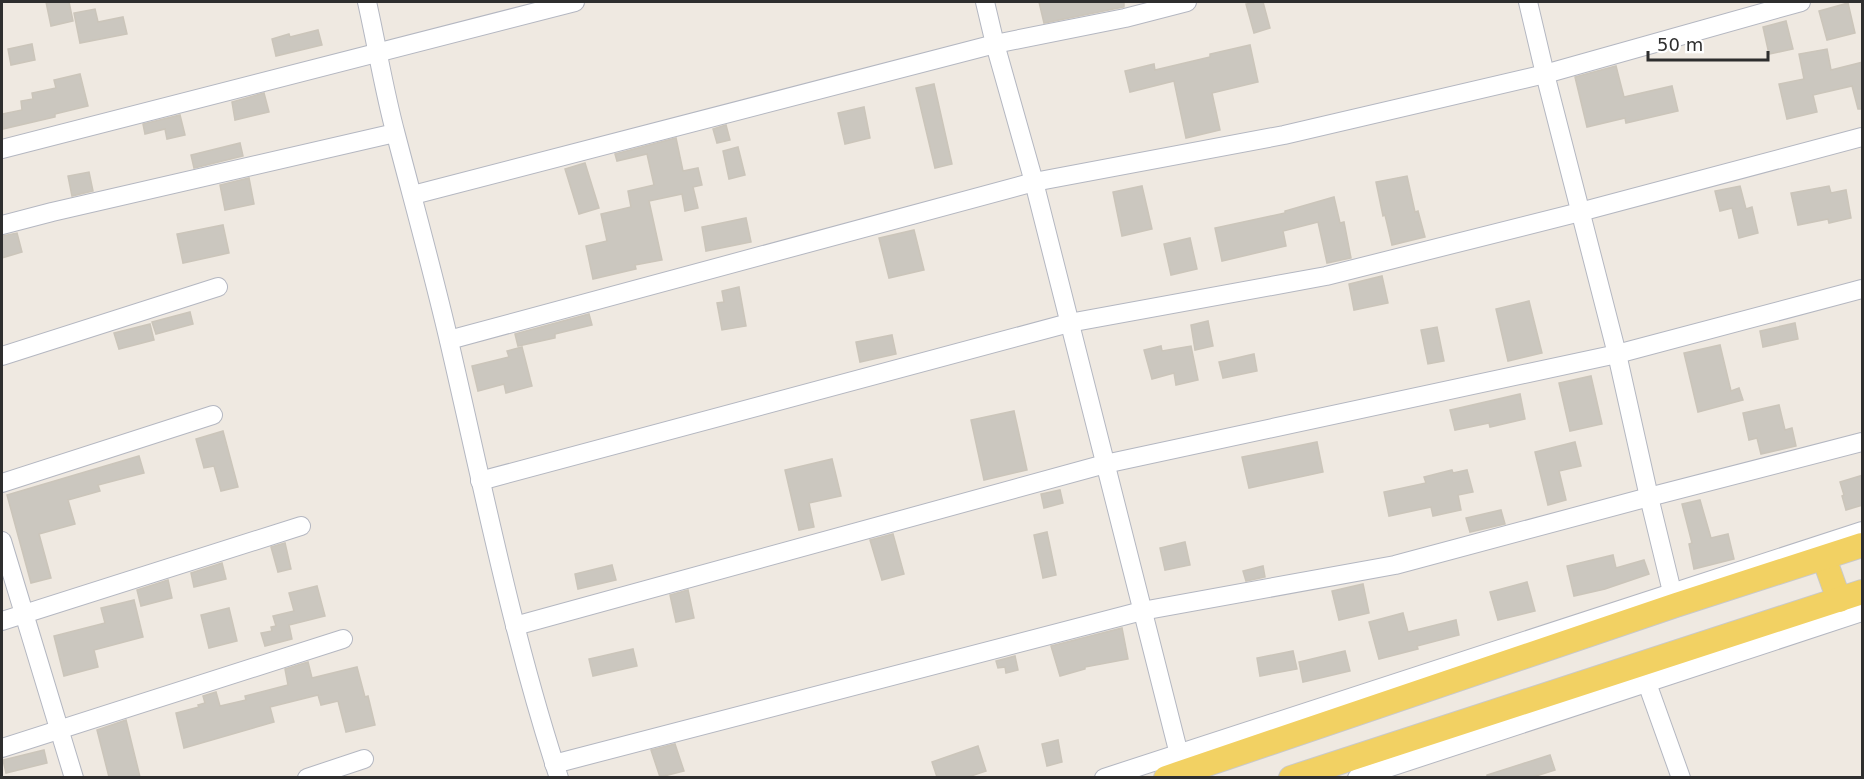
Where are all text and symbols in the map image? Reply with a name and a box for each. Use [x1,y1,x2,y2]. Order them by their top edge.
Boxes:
scale bar [1648,24,1768,62]
text: 50 m [1657,34,1703,55]

